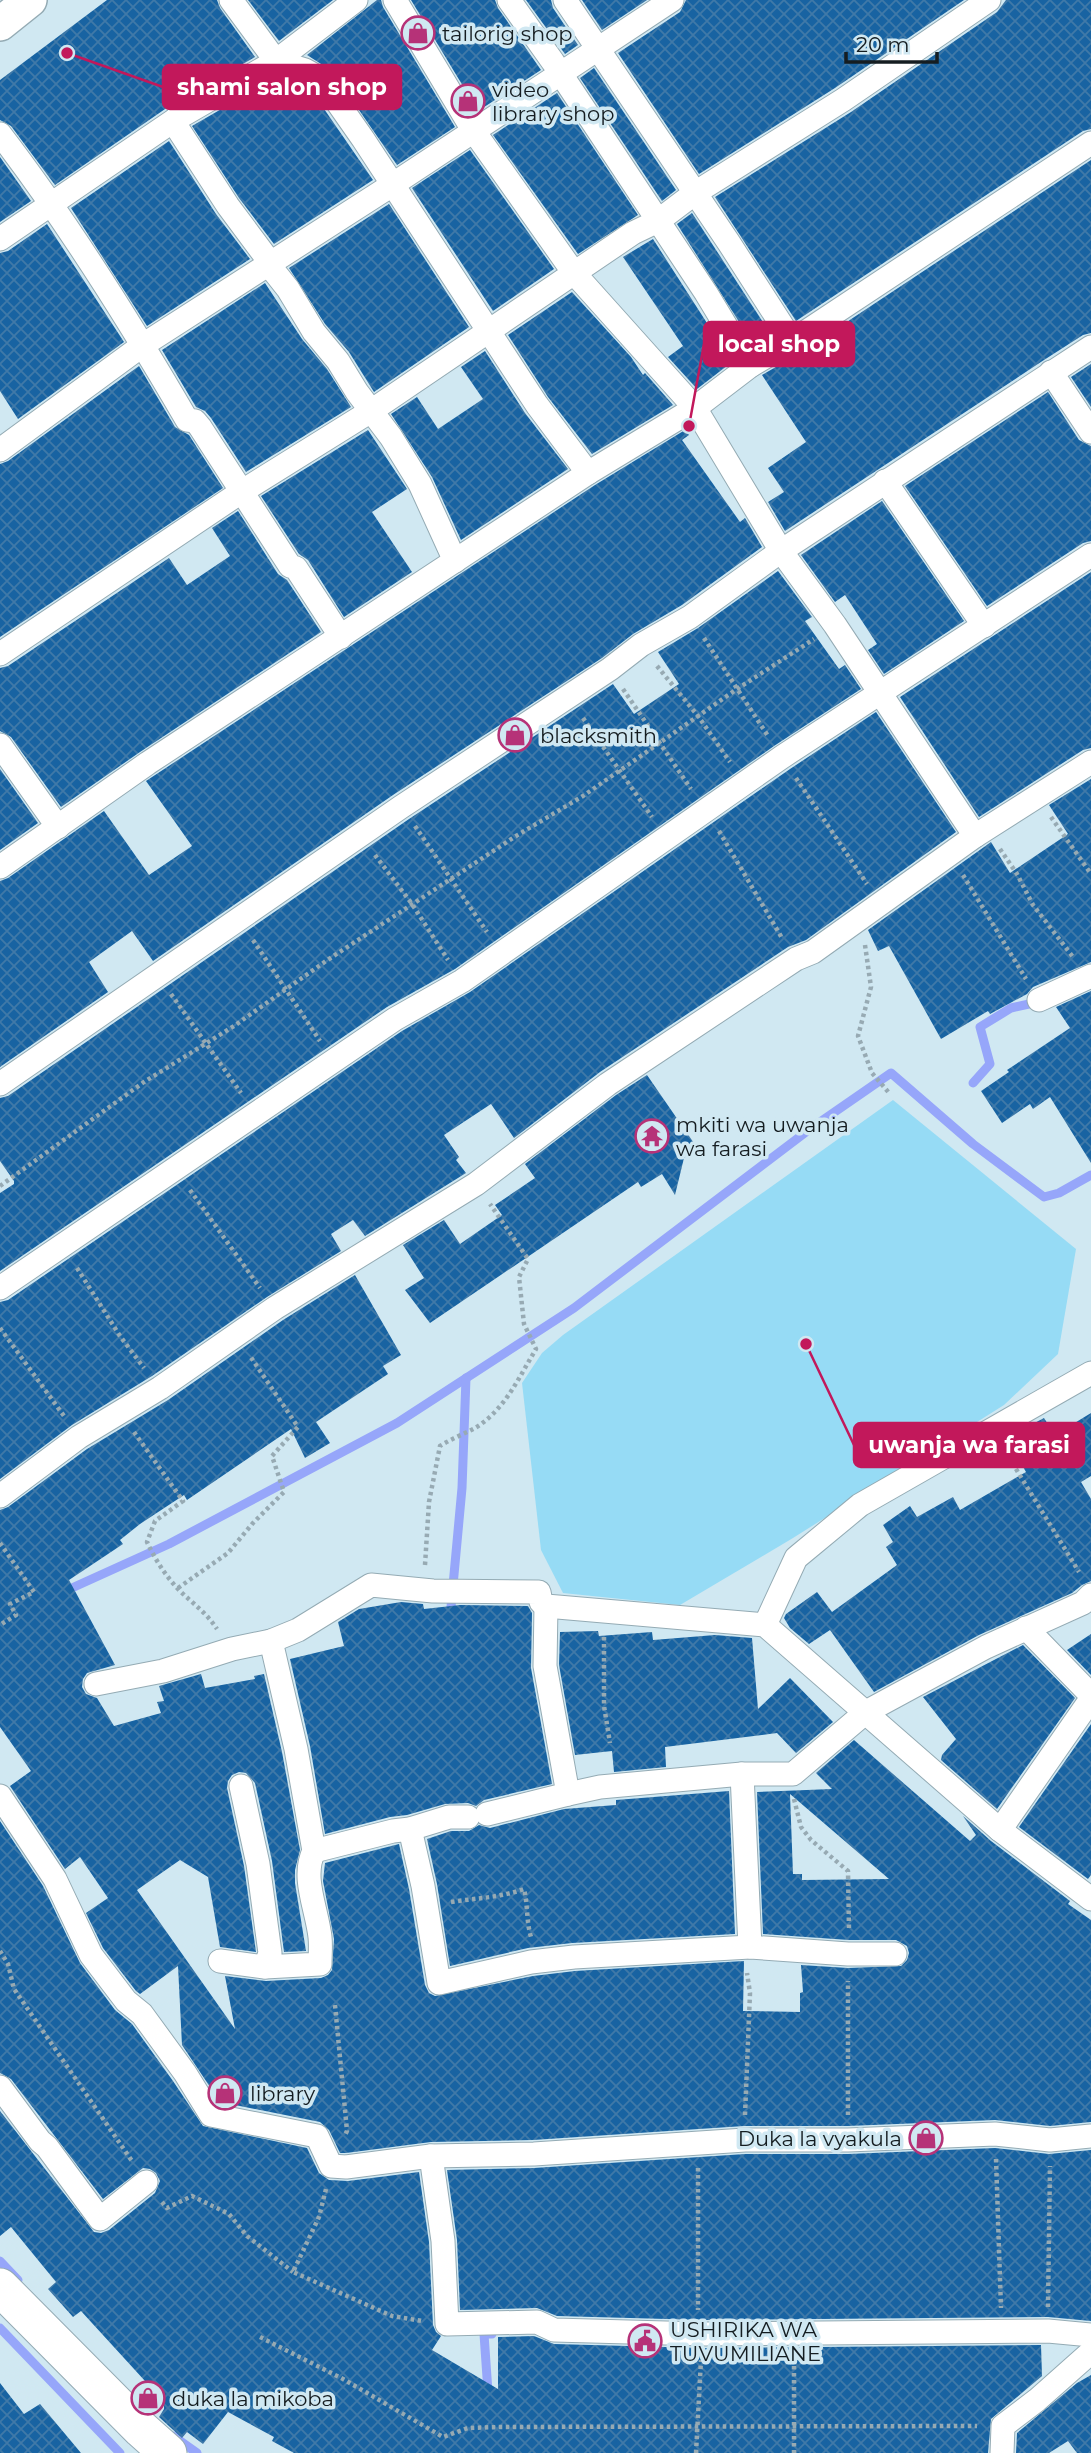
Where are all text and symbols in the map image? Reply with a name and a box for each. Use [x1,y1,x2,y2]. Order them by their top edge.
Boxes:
shop icon: tailorig shop [399,14,437,52]
place label: tailorig shop [442,21,573,46]
scale bar [846,21,937,65]
text: 20 m [856,32,910,57]
callout: shami salon shop [163,65,401,109]
text: shami salon shop [177,73,387,101]
place label: video library shop [492,77,615,126]
shop icon: video library shop [449,82,487,120]
callout: local shop [704,322,854,366]
text: local shop [718,330,840,358]
shop icon: blacksmith [496,716,534,754]
place label: blacksmith [540,723,657,748]
place label: mkiti wa uwanja wa farasi [676,1112,849,1161]
temple icon: mkiti wa uwanja wa farasi [633,1117,671,1155]
callout: uwanja wa farasi [854,1423,1084,1467]
text: uwanja wa farasi [868,1431,1070,1459]
shop icon: library [206,2074,244,2112]
place label: library [250,2081,316,2106]
shop icon: Duka la vyakula [907,2119,945,2157]
place label: Duka la vyakula [738,2126,902,2151]
place label: USHIRIKA WA TUVUMILIANE [670,2317,821,2366]
public building icon: USHIRIKA WA TUVUMILIANE [626,2322,664,2360]
shop icon: duka la mikoba [129,2379,167,2417]
place label: duka la mikoba [172,2386,334,2411]

